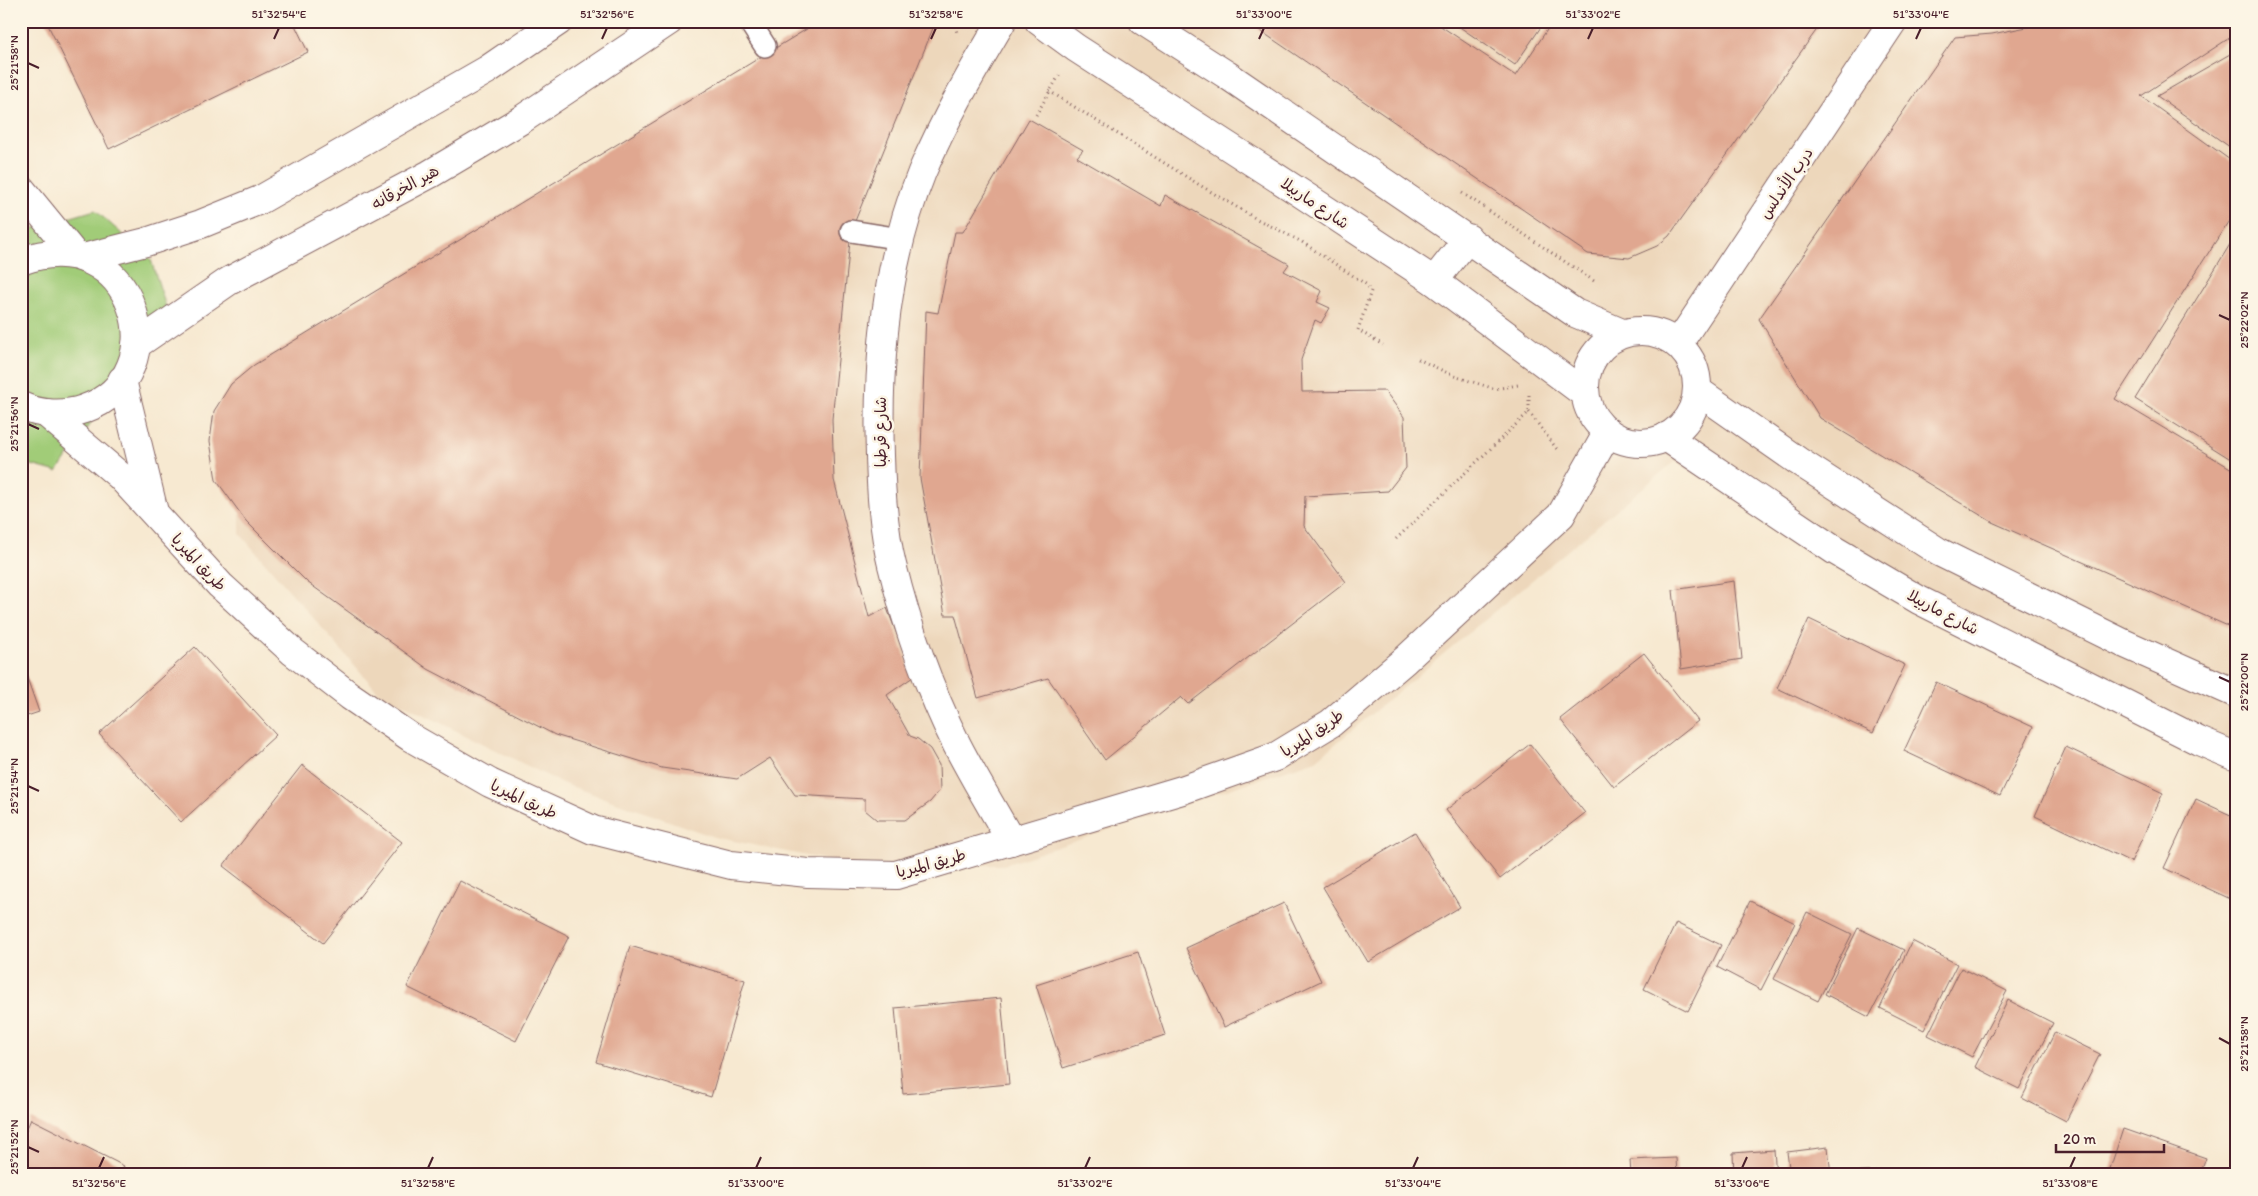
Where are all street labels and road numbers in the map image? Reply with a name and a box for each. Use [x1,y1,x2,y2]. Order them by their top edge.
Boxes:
street label: درب الأندلس [1754,143,1817,222]
street label: هير الخرقانه [368,161,442,213]
street label: شارع ماربيلا [1276,173,1353,234]
street label: شارع قرطبا [871,397,892,467]
street label: طريق الميريا [168,529,230,595]
street label: شارع ماربيلا [1903,585,1982,640]
street label: طريق الميريا [1277,705,1347,761]
street label: طريق الميريا [488,775,560,823]
street label: طريق الميريا [894,845,968,881]

